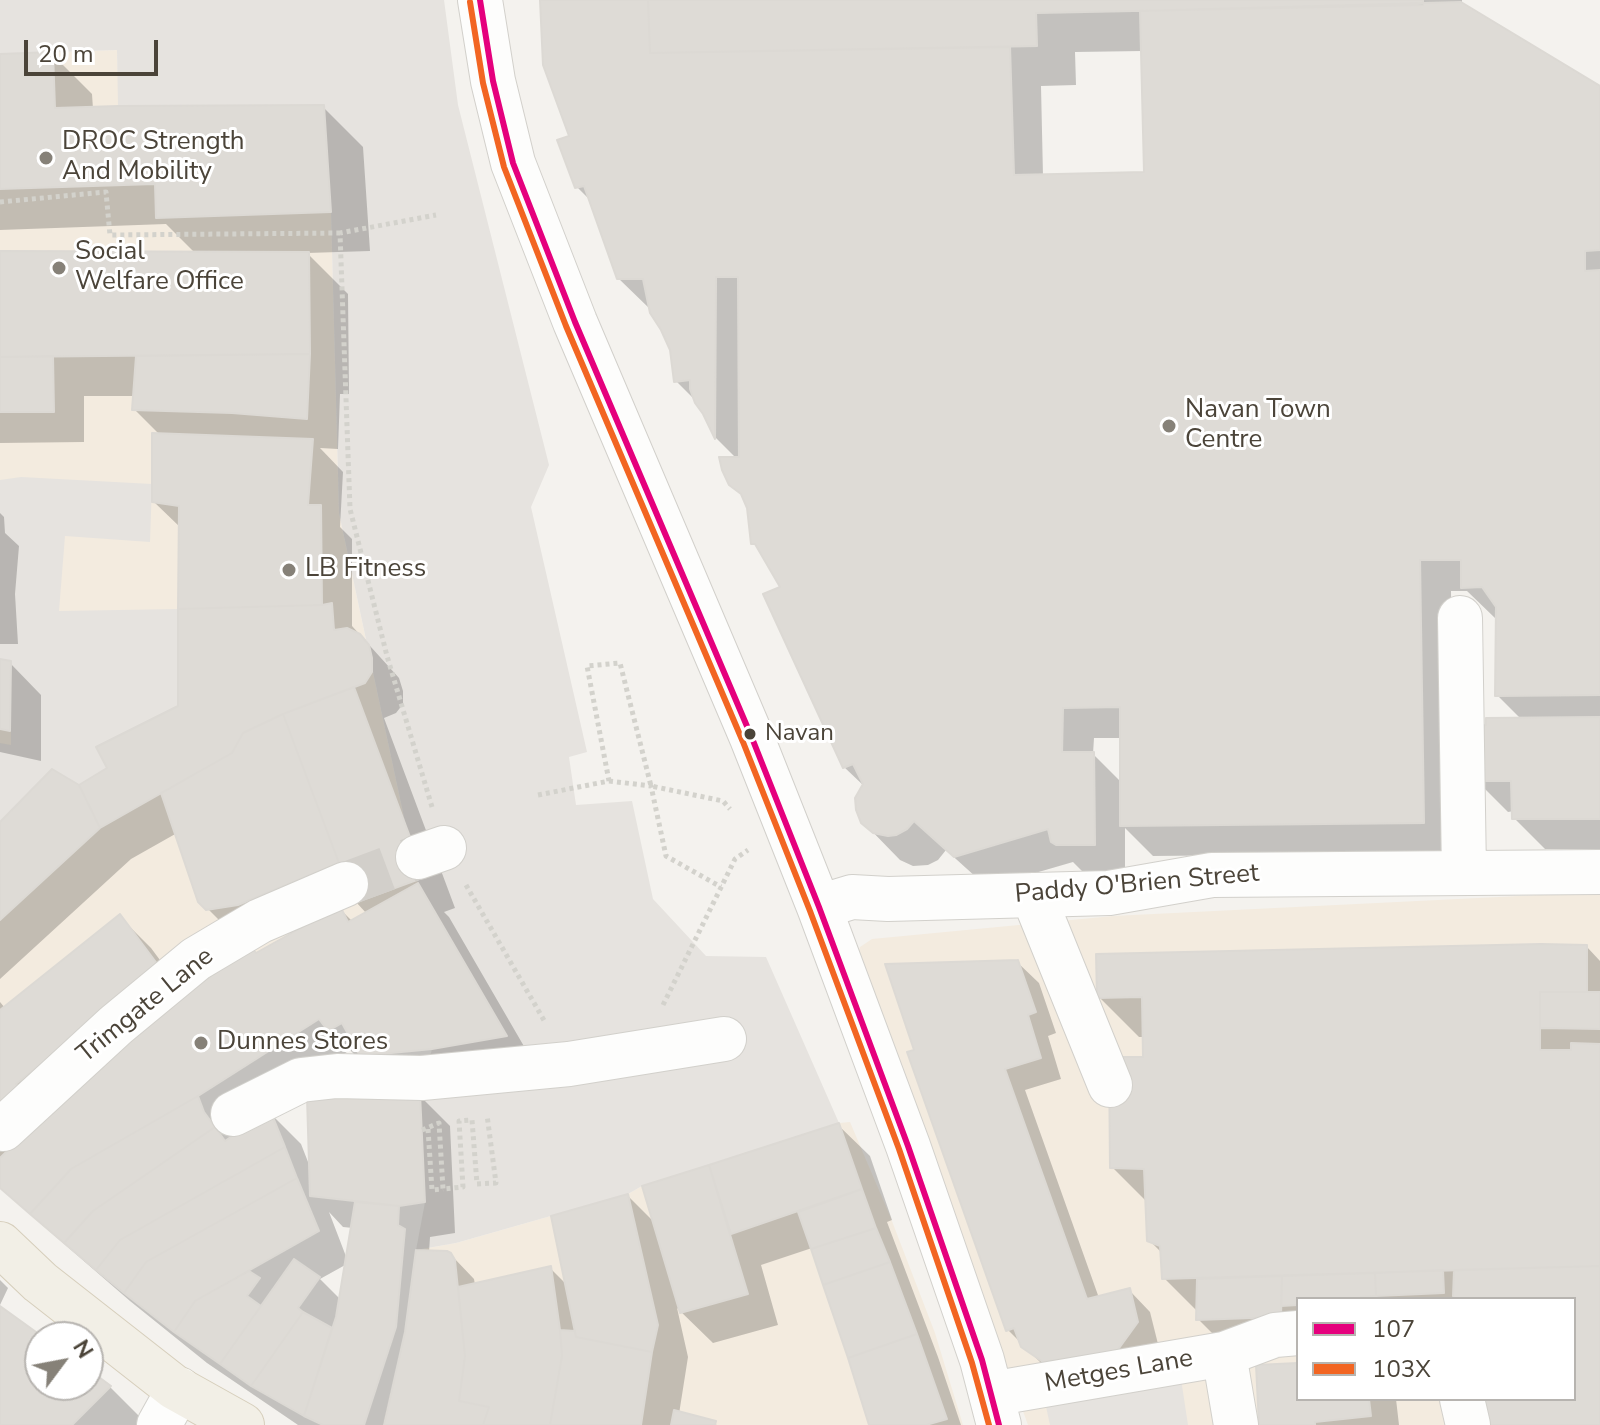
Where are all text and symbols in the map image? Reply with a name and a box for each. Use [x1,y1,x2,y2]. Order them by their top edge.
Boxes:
scale bar [28,24,162,74]
text: 20 m [38,38,94,70]
place label: DROC Strength And Mobility [62,127,245,188]
marker: DROC Strength And Mobility [37,149,55,167]
place label: Social Welfare Office [75,237,244,298]
marker: Social Welfare Office [50,259,68,277]
place label: Navan Town Centre [1185,395,1331,456]
marker: Navan Town Centre [1160,417,1178,435]
place label: LB Fitness [305,554,426,586]
marker: LB Fitness [280,561,298,579]
place label: Navan [765,720,834,748]
marker: Navan [742,726,758,742]
street label: Paddy O'Brien Street [1014,859,1260,911]
street label: Trimgate Lane [72,942,220,1070]
place label: Dunnes Stores [217,1027,388,1059]
marker: Dunnes Stores [192,1034,210,1052]
legend [1296,1297,1576,1401]
text: 107 [1372,1313,1415,1345]
north arrow [24,1321,104,1401]
text: N [66,1334,100,1364]
street label: Metges Lane [1043,1344,1195,1400]
text: 103X [1372,1353,1431,1385]

